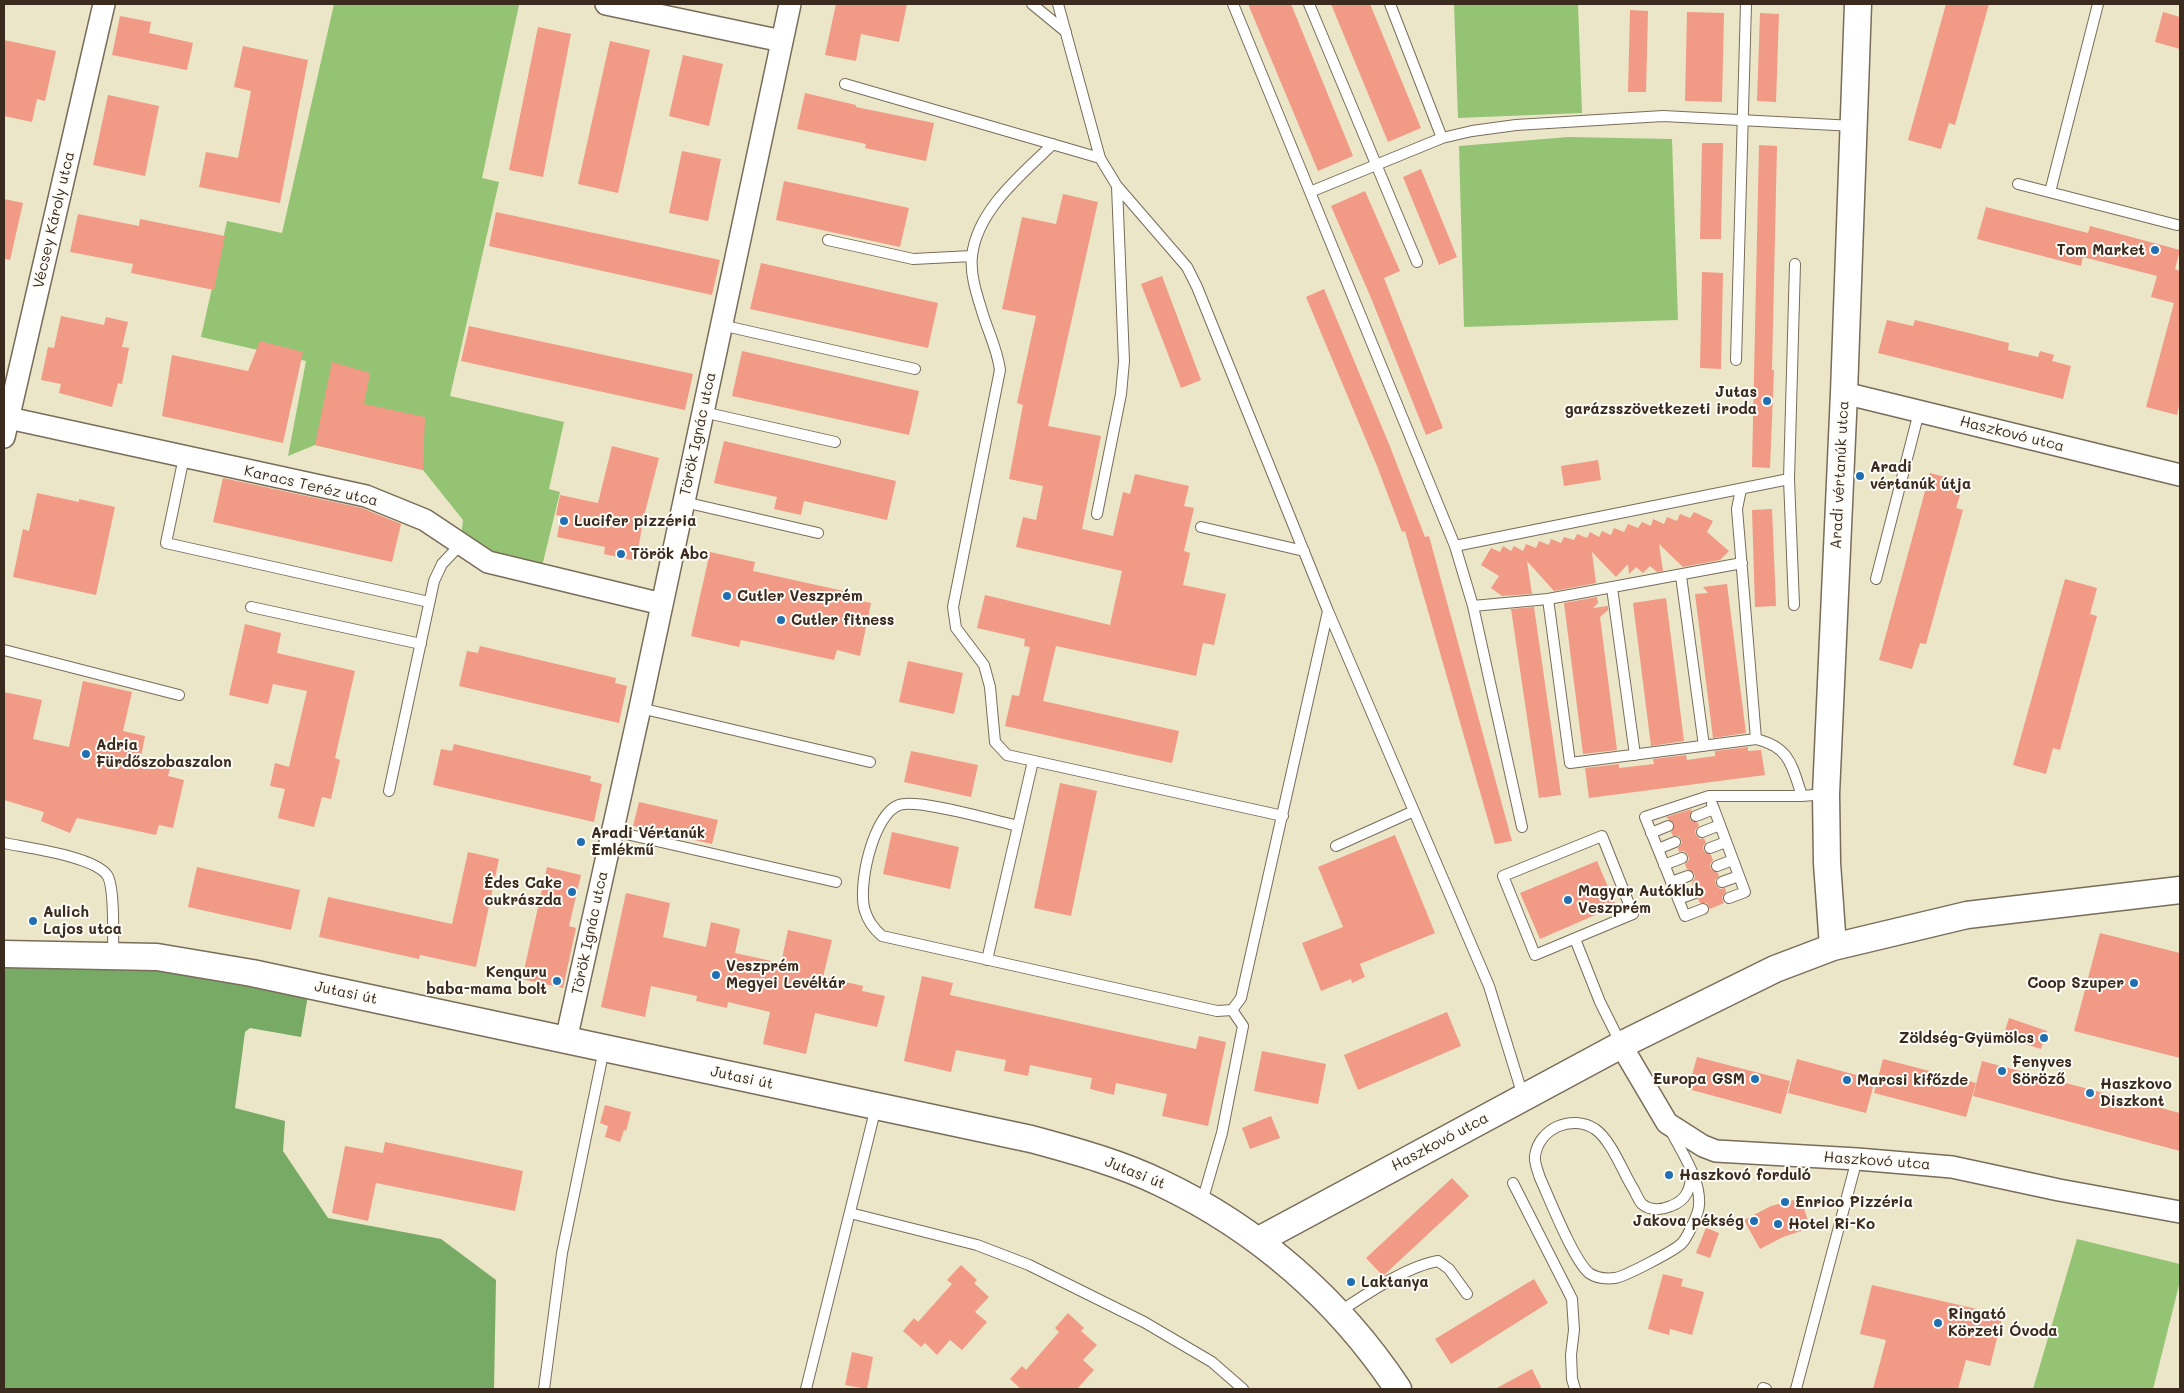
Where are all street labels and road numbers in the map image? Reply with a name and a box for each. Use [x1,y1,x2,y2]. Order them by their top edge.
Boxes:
street label: Vécsey Károly utca [29,150,79,290]
street label: Török Ignác utca [676,371,720,497]
street label: Aradi vértanúk utca [1827,400,1853,550]
street label: Haszkovó utca [1958,412,2066,456]
street label: Karacs Teréz utca [242,462,380,510]
street label: Török Ignác utca [568,870,612,996]
street label: Jutasi út [313,978,379,1008]
street label: Jutasi út [709,1063,775,1093]
street label: Haszkovó utca [1388,1109,1492,1175]
street label: Haszkovó utca [1823,1148,1931,1174]
street label: Jutasi út [1102,1153,1168,1193]

